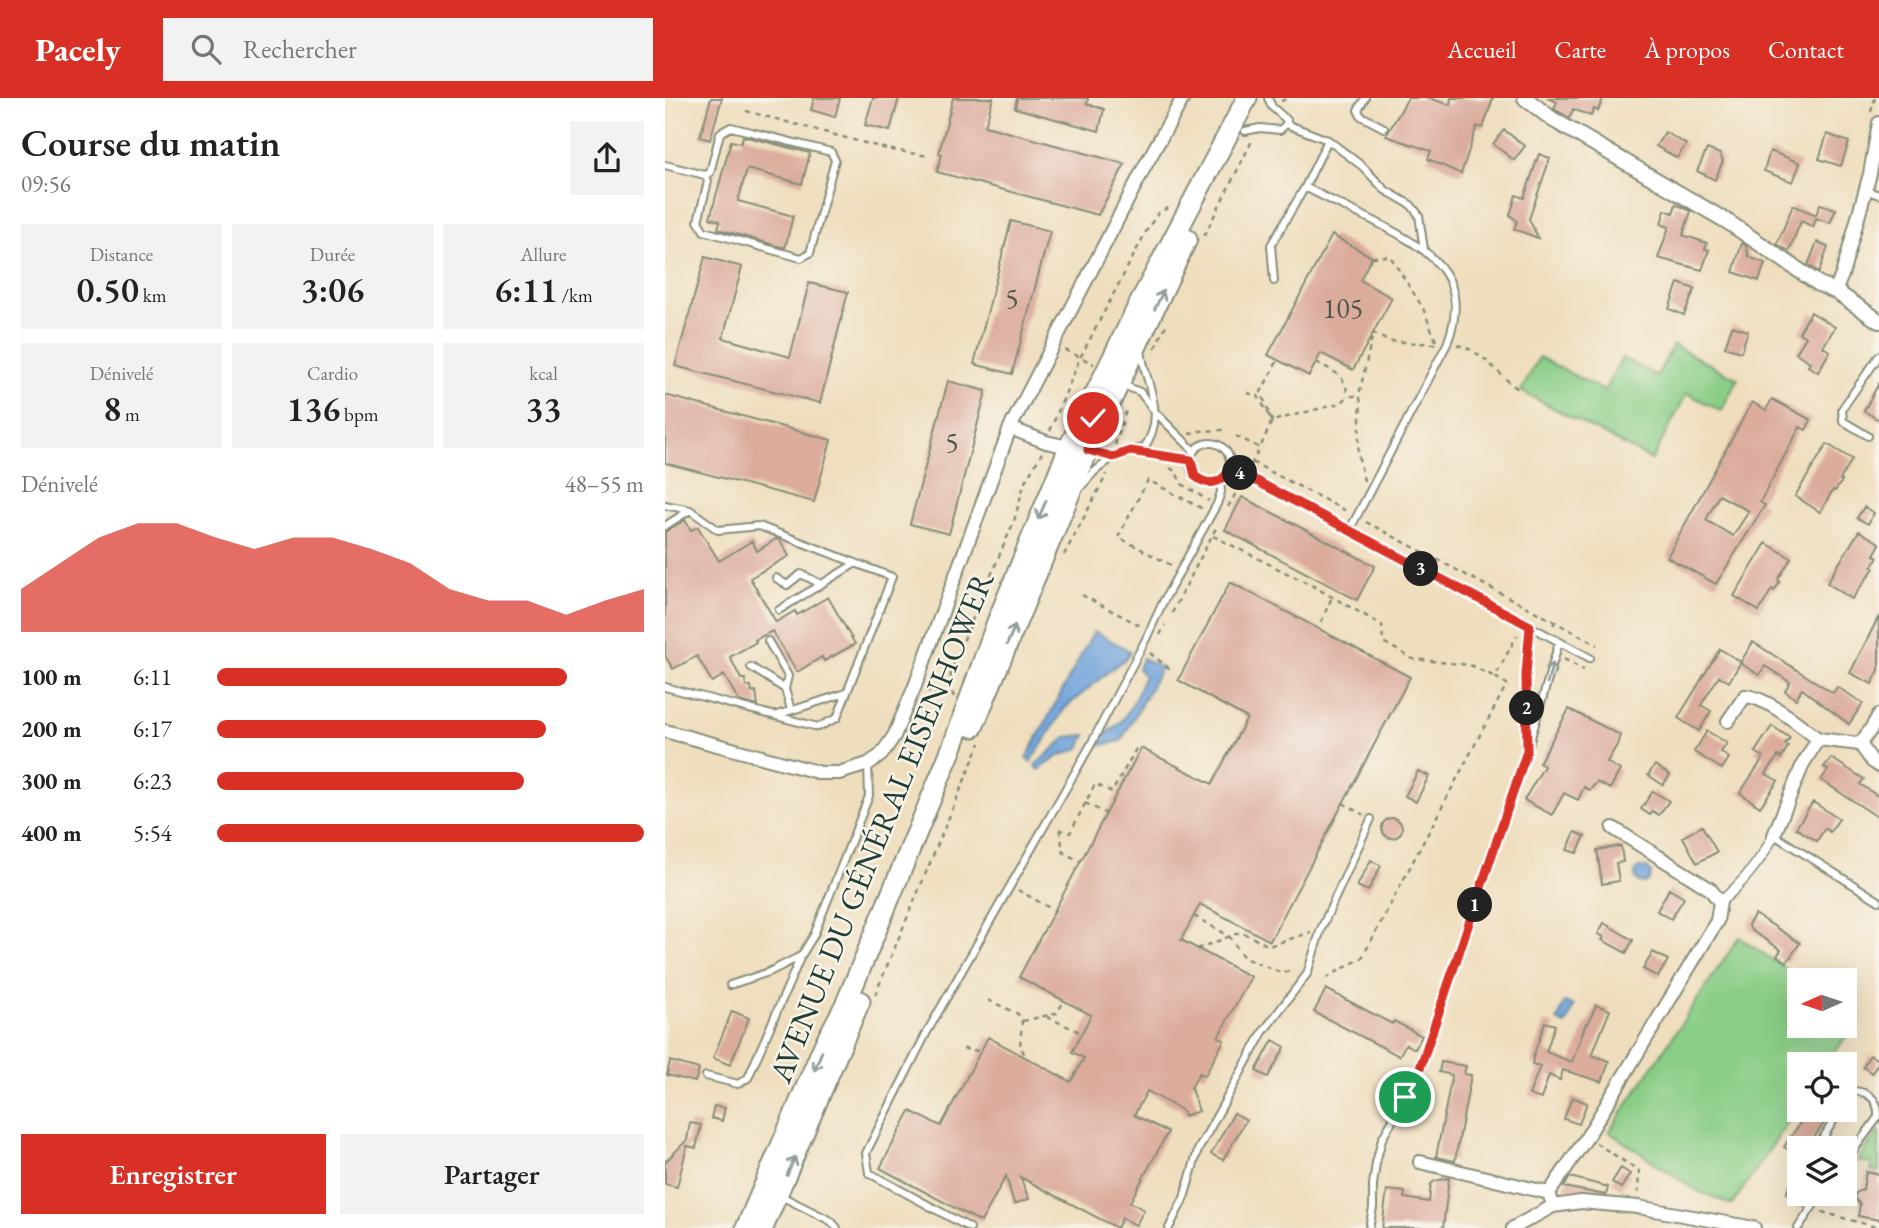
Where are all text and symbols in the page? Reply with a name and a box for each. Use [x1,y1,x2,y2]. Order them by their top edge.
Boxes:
search box [163,18,653,81]
text: Pacely [35,28,121,71]
icon: search [187,30,225,68]
text: Rechercher [243,32,357,66]
text: Accueil [1447,34,1517,65]
text: Carte [1555,34,1606,65]
text: À propos [1644,34,1730,65]
text: Contact [1768,34,1844,65]
text: Course du matin [21,118,281,167]
button: share [570,121,644,195]
text: 09:56 [21,169,71,199]
text: Distance [90,242,153,267]
text: Durée [310,242,355,267]
text: Allure [520,242,567,267]
text: 0.50 [77,267,139,312]
text: 3:06 [301,267,364,312]
text: 6:11 [494,267,558,312]
house number: 5 [1005,280,1019,316]
text: km [139,283,166,308]
text: /km [558,283,593,308]
one-way arrow [1153,290,1166,311]
house number: 105 [1323,290,1363,326]
text: Dénivelé [90,361,153,386]
text: Cardio [307,361,358,386]
text: kcal [529,361,558,386]
text: 8 [103,386,121,431]
text: 136 [286,386,340,431]
text: 33 [526,386,561,431]
pin [1063,388,1123,448]
icon: check [1074,399,1112,437]
text: m [121,402,140,427]
text: bpm [340,402,379,427]
house number: 5 [945,424,959,460]
pin: 4 [1223,456,1257,490]
text: 4 [1234,460,1245,485]
text: Dénivelé [21,469,98,499]
text: 48–55 m [565,469,644,499]
one-way arrow [1035,499,1048,520]
pin: 3 [1403,552,1439,587]
text: 3 [1415,556,1426,581]
street label: AVENUE DU GÉNÉRAL EISENHOWER [759,565,1003,1090]
one-way arrow [1006,625,1019,647]
text: 100 m [21,662,82,692]
text: 6:11 [133,662,172,692]
one-way arrow [1544,662,1557,684]
pin: 2 [1509,690,1545,726]
text: 2 [1521,695,1532,720]
text: 200 m [21,714,82,744]
text: 6:17 [133,714,172,744]
text: 300 m [21,766,82,796]
text: 6:23 [133,766,172,796]
text: 400 m [21,818,82,848]
text: 5:54 [133,818,172,848]
pin: 1 [1457,888,1493,922]
text: 1 [1469,892,1480,917]
north arrow [1787,968,1857,1038]
map controls [1787,968,1857,1206]
one-way arrow [811,1049,824,1071]
button: locate [1787,1052,1857,1122]
pin [1375,1067,1435,1127]
icon: arrive [1386,1078,1424,1116]
button: Enregistrer [21,1134,326,1214]
button: Partager [340,1134,644,1214]
button: layers [1787,1136,1857,1206]
one-way arrow [785,1156,798,1177]

